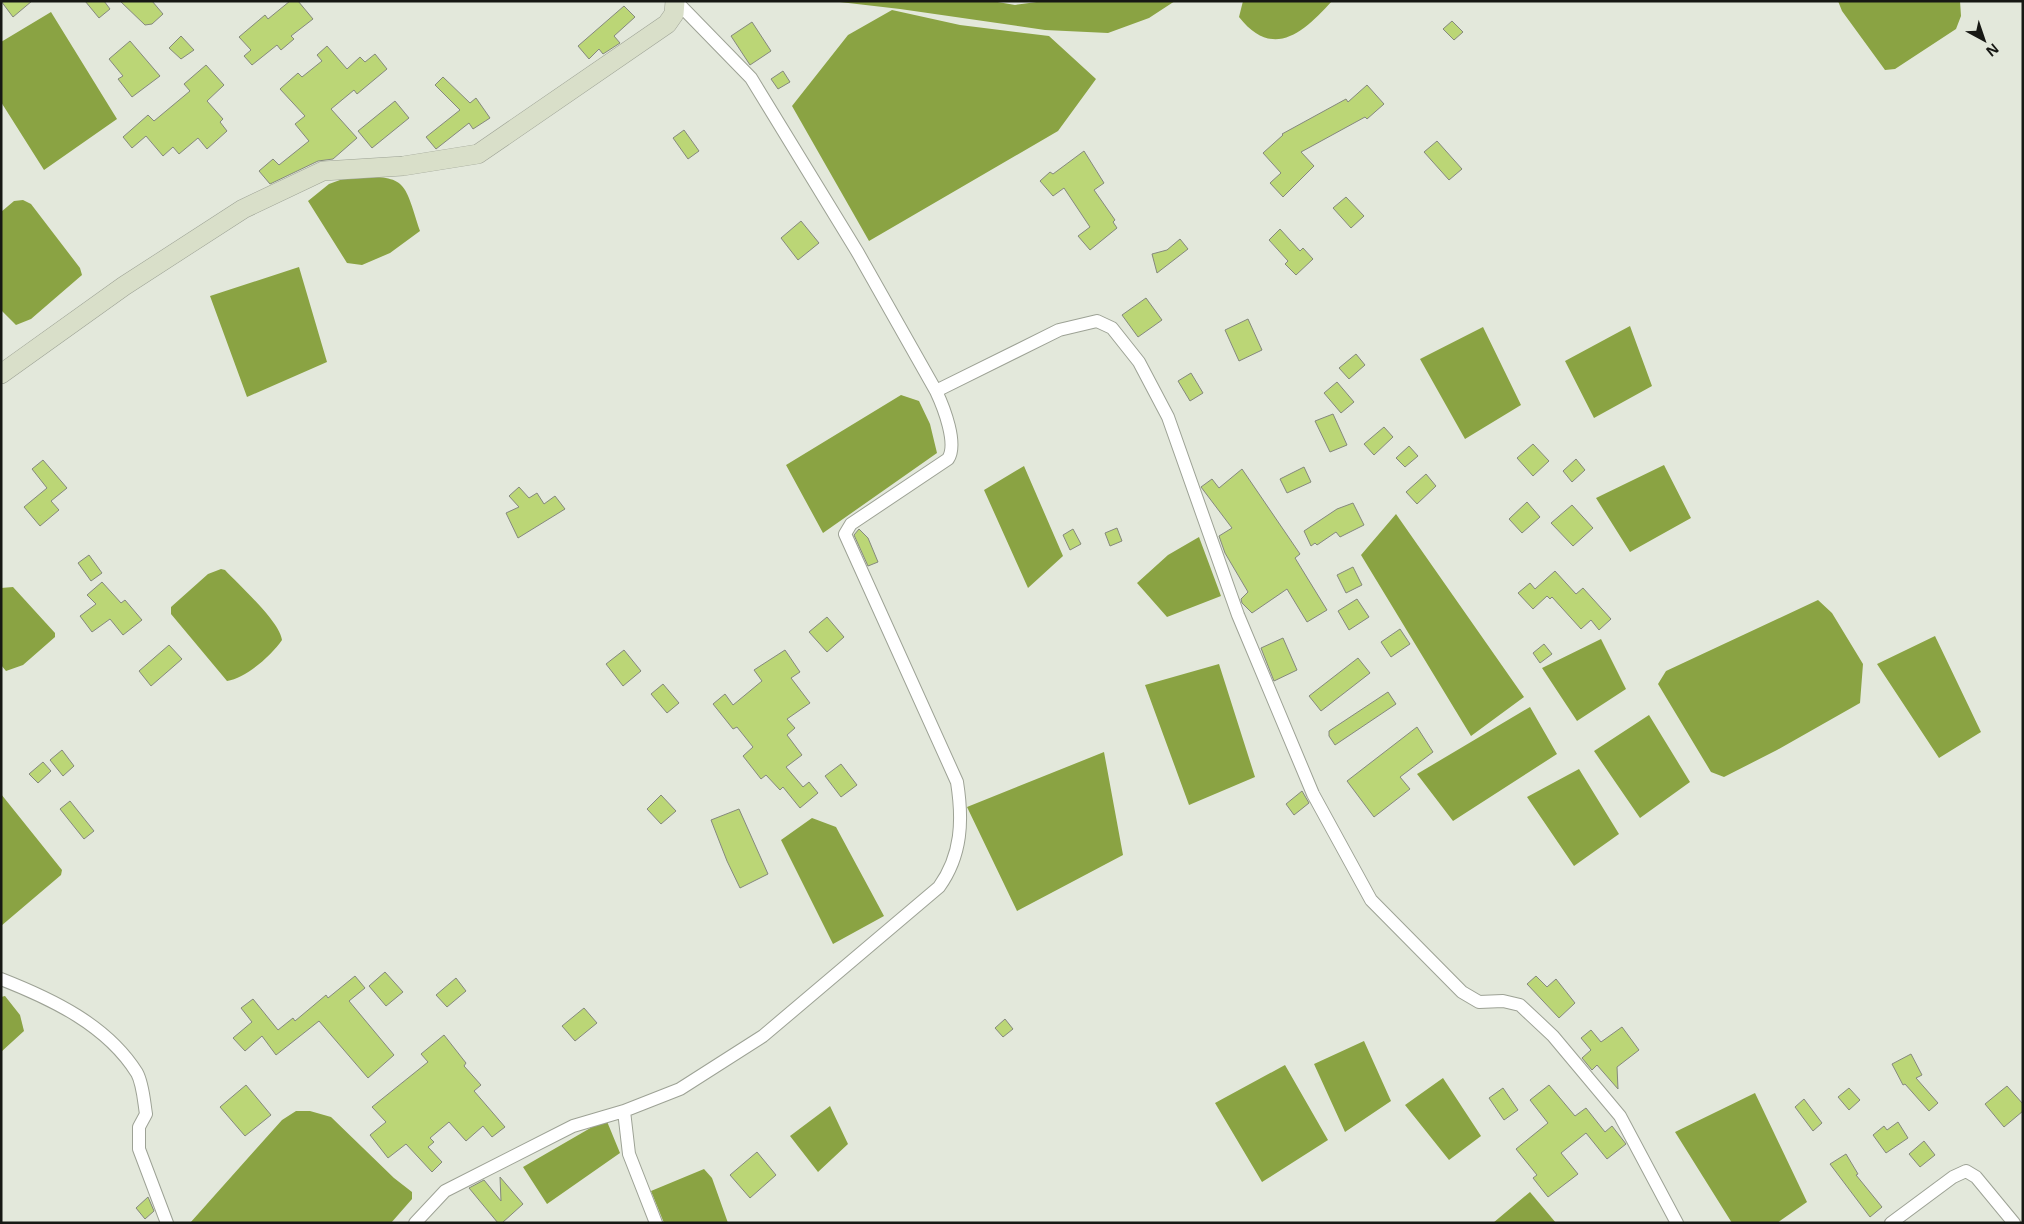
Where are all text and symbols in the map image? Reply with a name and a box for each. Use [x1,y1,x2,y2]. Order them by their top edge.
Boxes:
north arrow [1959,15,2009,65]
text: N [1982,39,2003,61]

